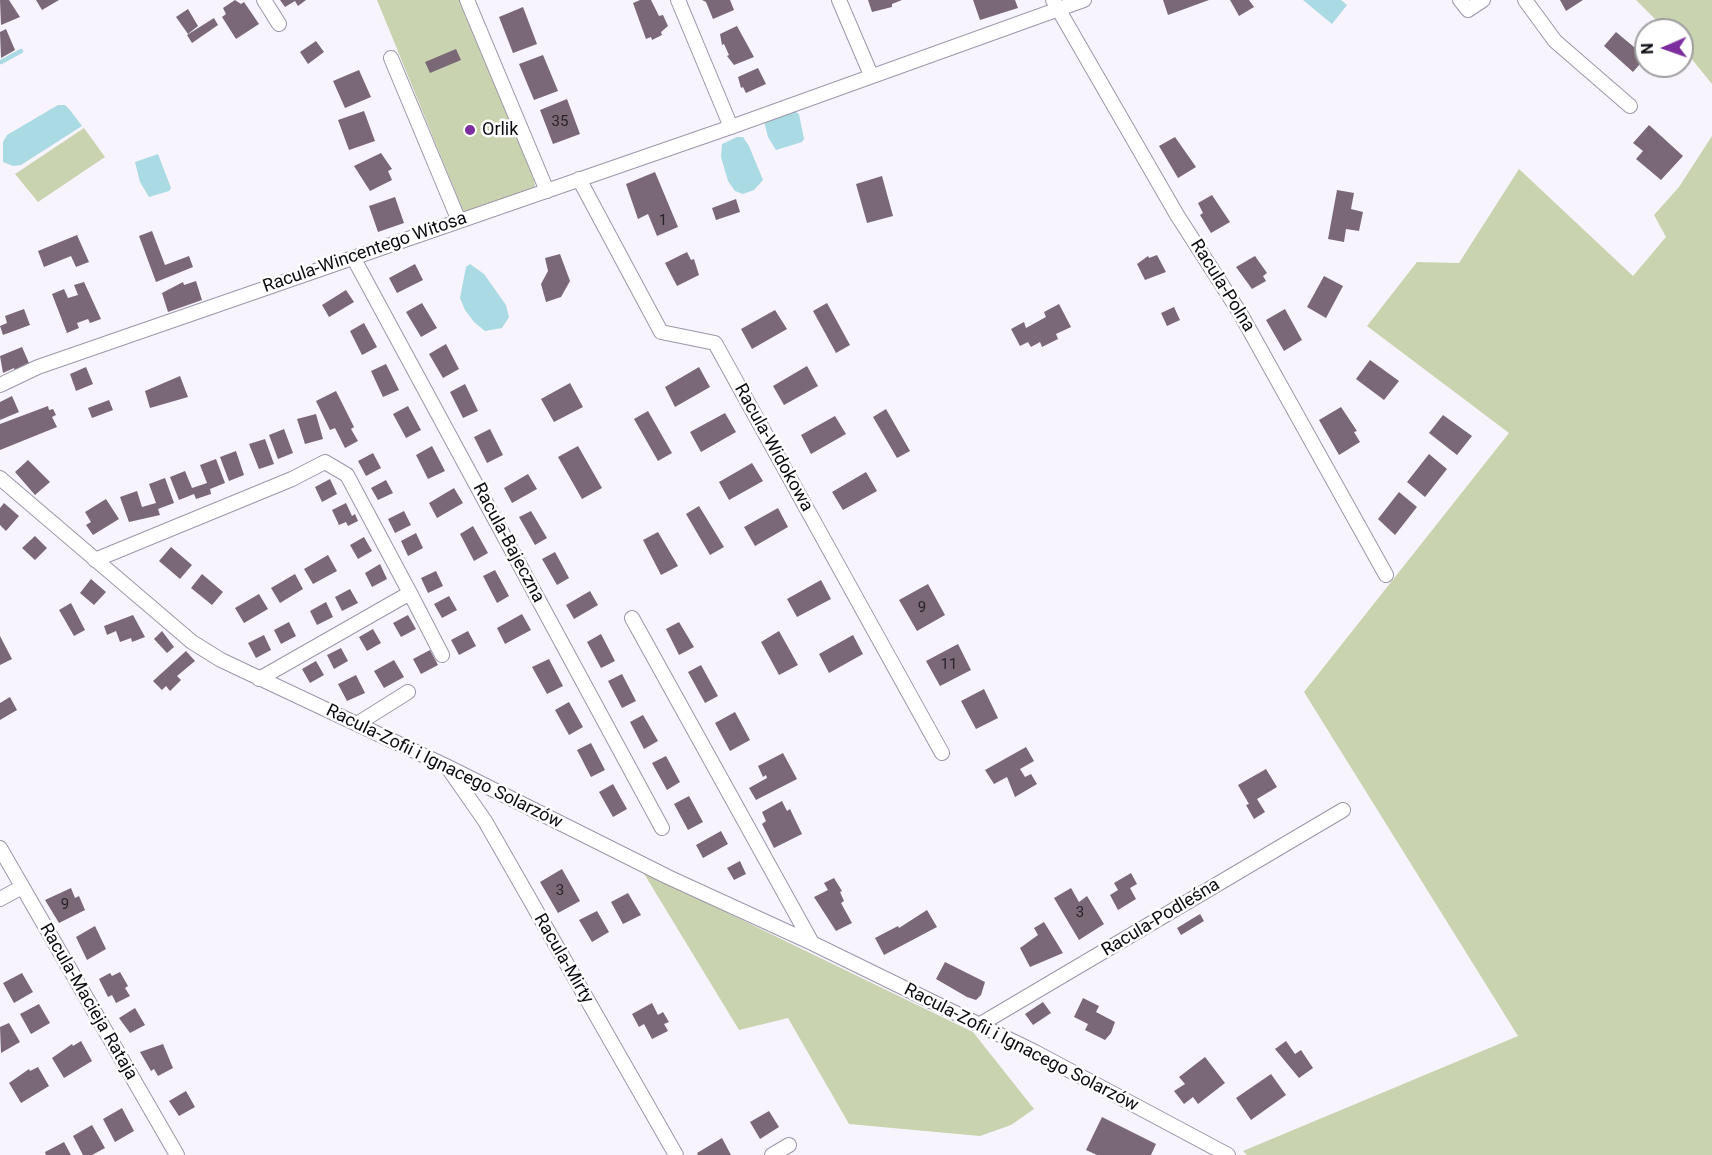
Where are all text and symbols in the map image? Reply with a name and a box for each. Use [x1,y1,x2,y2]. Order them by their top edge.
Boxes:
north arrow [1634,18,1694,78]
text: N [1638,43,1657,55]
house number: 35 [552,113,568,131]
place label: Orlik [482,119,518,141]
marker: Orlik [463,123,477,137]
street label: Racula-Wincentego Witosa [260,208,470,298]
house number: 1 [659,212,667,230]
street label: Racula-Polna [1185,236,1259,336]
street label: Racula-Widokowa [729,380,817,516]
street label: Racula-Bajeczna [467,480,549,606]
house number: 9 [918,599,926,617]
house number: 11 [941,656,957,674]
street label: Racula-Zofii i Ignacego Solarzów [322,700,566,834]
street label: Racula-Podleśna [1098,874,1224,962]
house number: 3 [556,882,564,900]
house number: 9 [61,896,69,914]
house number: 3 [1076,904,1084,922]
street label: Racula-Mirty [529,910,597,1008]
street label: Racula-Macieja Rataja [34,920,142,1084]
street label: Racula-Zofii i Ignacego Solarzów [900,979,1142,1117]

